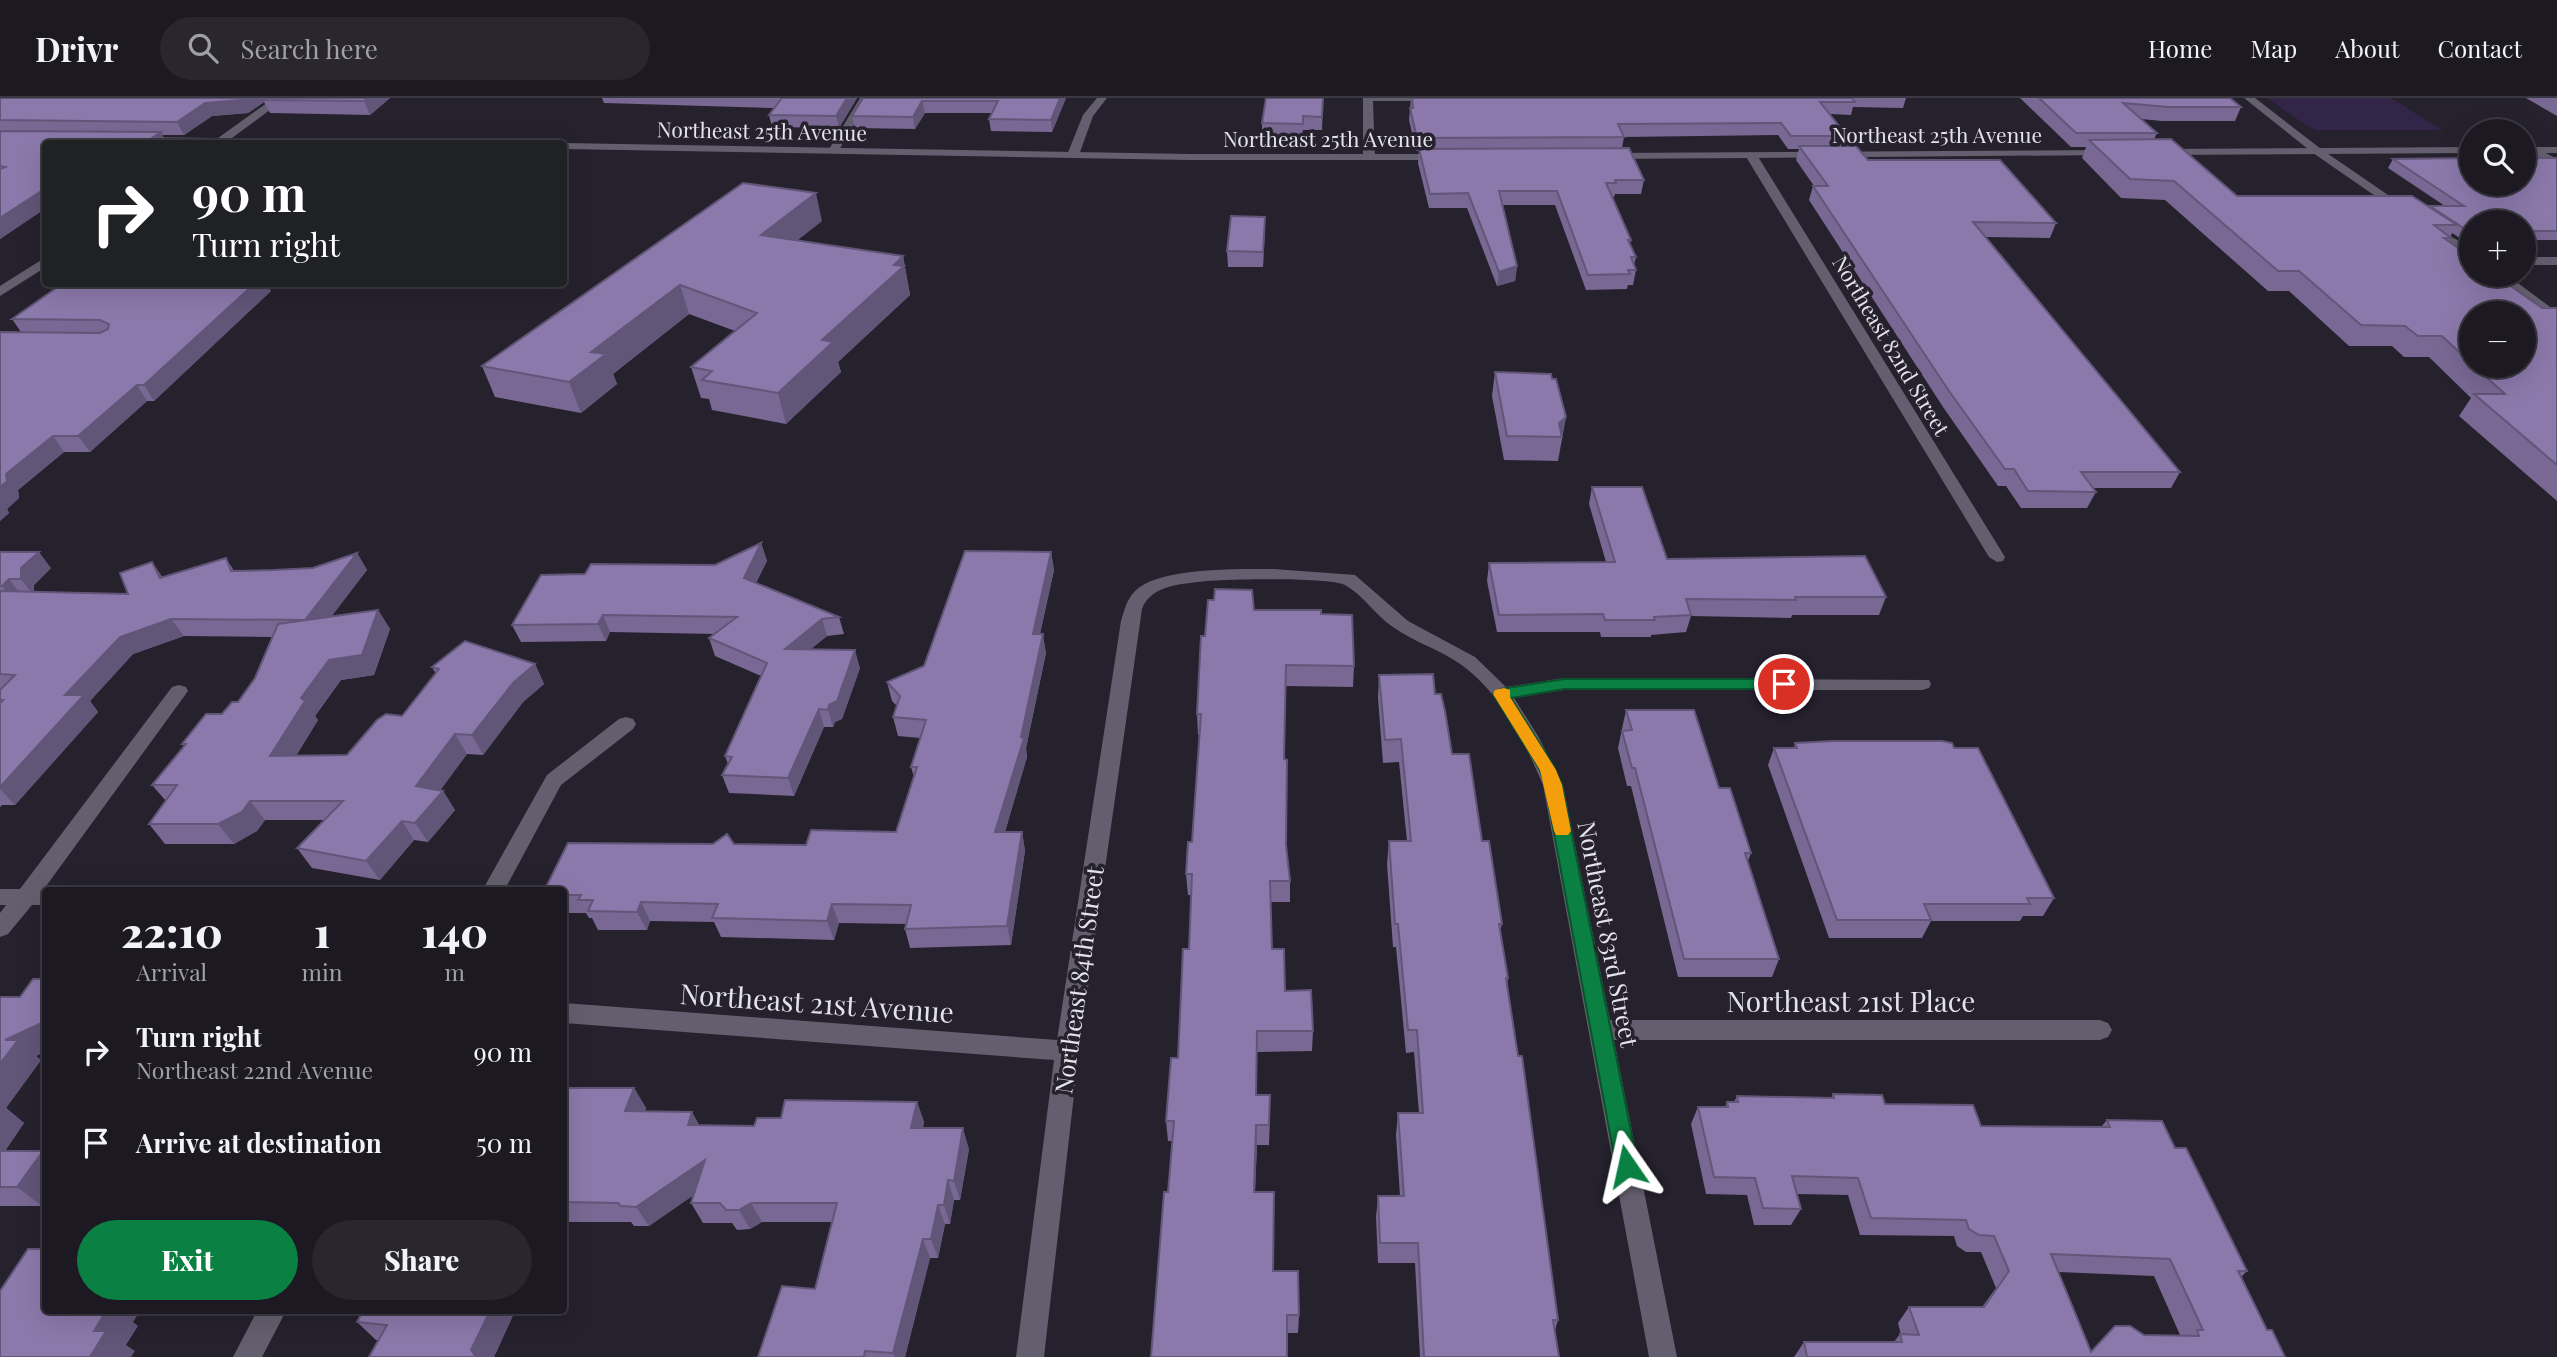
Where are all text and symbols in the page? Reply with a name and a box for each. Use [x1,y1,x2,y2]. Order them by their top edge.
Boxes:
search box [160,17,650,80]
text: Drivr [35,26,118,70]
icon: search [184,29,222,67]
text: Search here [240,31,378,66]
text: Home [2148,32,2212,64]
text: Map [2250,32,2297,64]
text: About [2335,32,2399,64]
text: Contact [2437,32,2522,64]
street label: Northeast 25th Avenue [657,114,867,146]
map controls [2459,119,2536,378]
button: search [2459,119,2536,196]
street label: Northeast 25th Avenue [1832,120,2042,148]
street label: Northeast 25th Avenue [1223,124,1433,152]
text: 90 m [192,159,306,224]
icon: right [77,168,168,259]
button: + [2459,210,2536,287]
text: Turn right [192,222,340,265]
street label: Northeast 82nd Street [1827,250,1957,441]
button: − [2459,301,2536,378]
pin [1754,654,1814,714]
icon: arrive [1765,665,1803,703]
street label: Northeast 83rd Street [1571,818,1647,1050]
street label: Northeast 84th Street [1046,864,1110,1096]
text: 22:10 [121,903,223,959]
text: 1 [314,903,330,959]
text: 140 [421,903,488,959]
text: Arrival [136,956,207,987]
text: min [302,956,342,987]
text: m [445,956,465,987]
street label: Northeast 21st Avenue [679,974,955,1030]
street label: Northeast 21st Place [1726,982,1976,1019]
text: Turn right [136,1019,262,1054]
icon: right [77,1033,115,1071]
text: 90 m [474,1034,532,1069]
text: Northeast 22nd Avenue [136,1054,373,1085]
icon: arrive [77,1124,115,1162]
text: Arrive at destination [136,1125,382,1160]
text: 50 m [476,1125,532,1160]
position arrow [1590,1129,1664,1203]
button: Exit [77,1220,298,1300]
button: Share [312,1220,532,1300]

